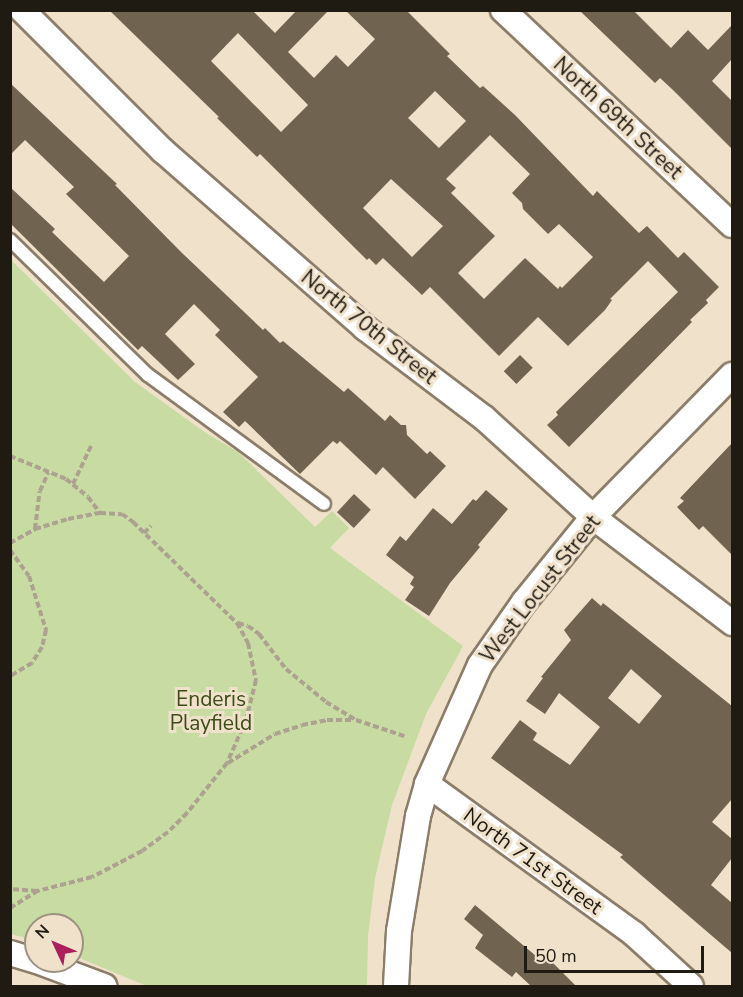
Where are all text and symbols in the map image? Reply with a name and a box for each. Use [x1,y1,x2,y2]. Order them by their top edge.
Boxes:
street label: North 69th Street [548,52,688,184]
street label: North 70th Street [296,265,442,389]
street label: West Locust Street [475,510,605,668]
park label: Enderis Playfield [170,686,252,736]
street label: North 71st Street [459,802,607,920]
north arrow [24,913,84,973]
text: N [30,920,55,944]
scale bar [527,934,707,972]
text: 50 m [535,944,577,968]

